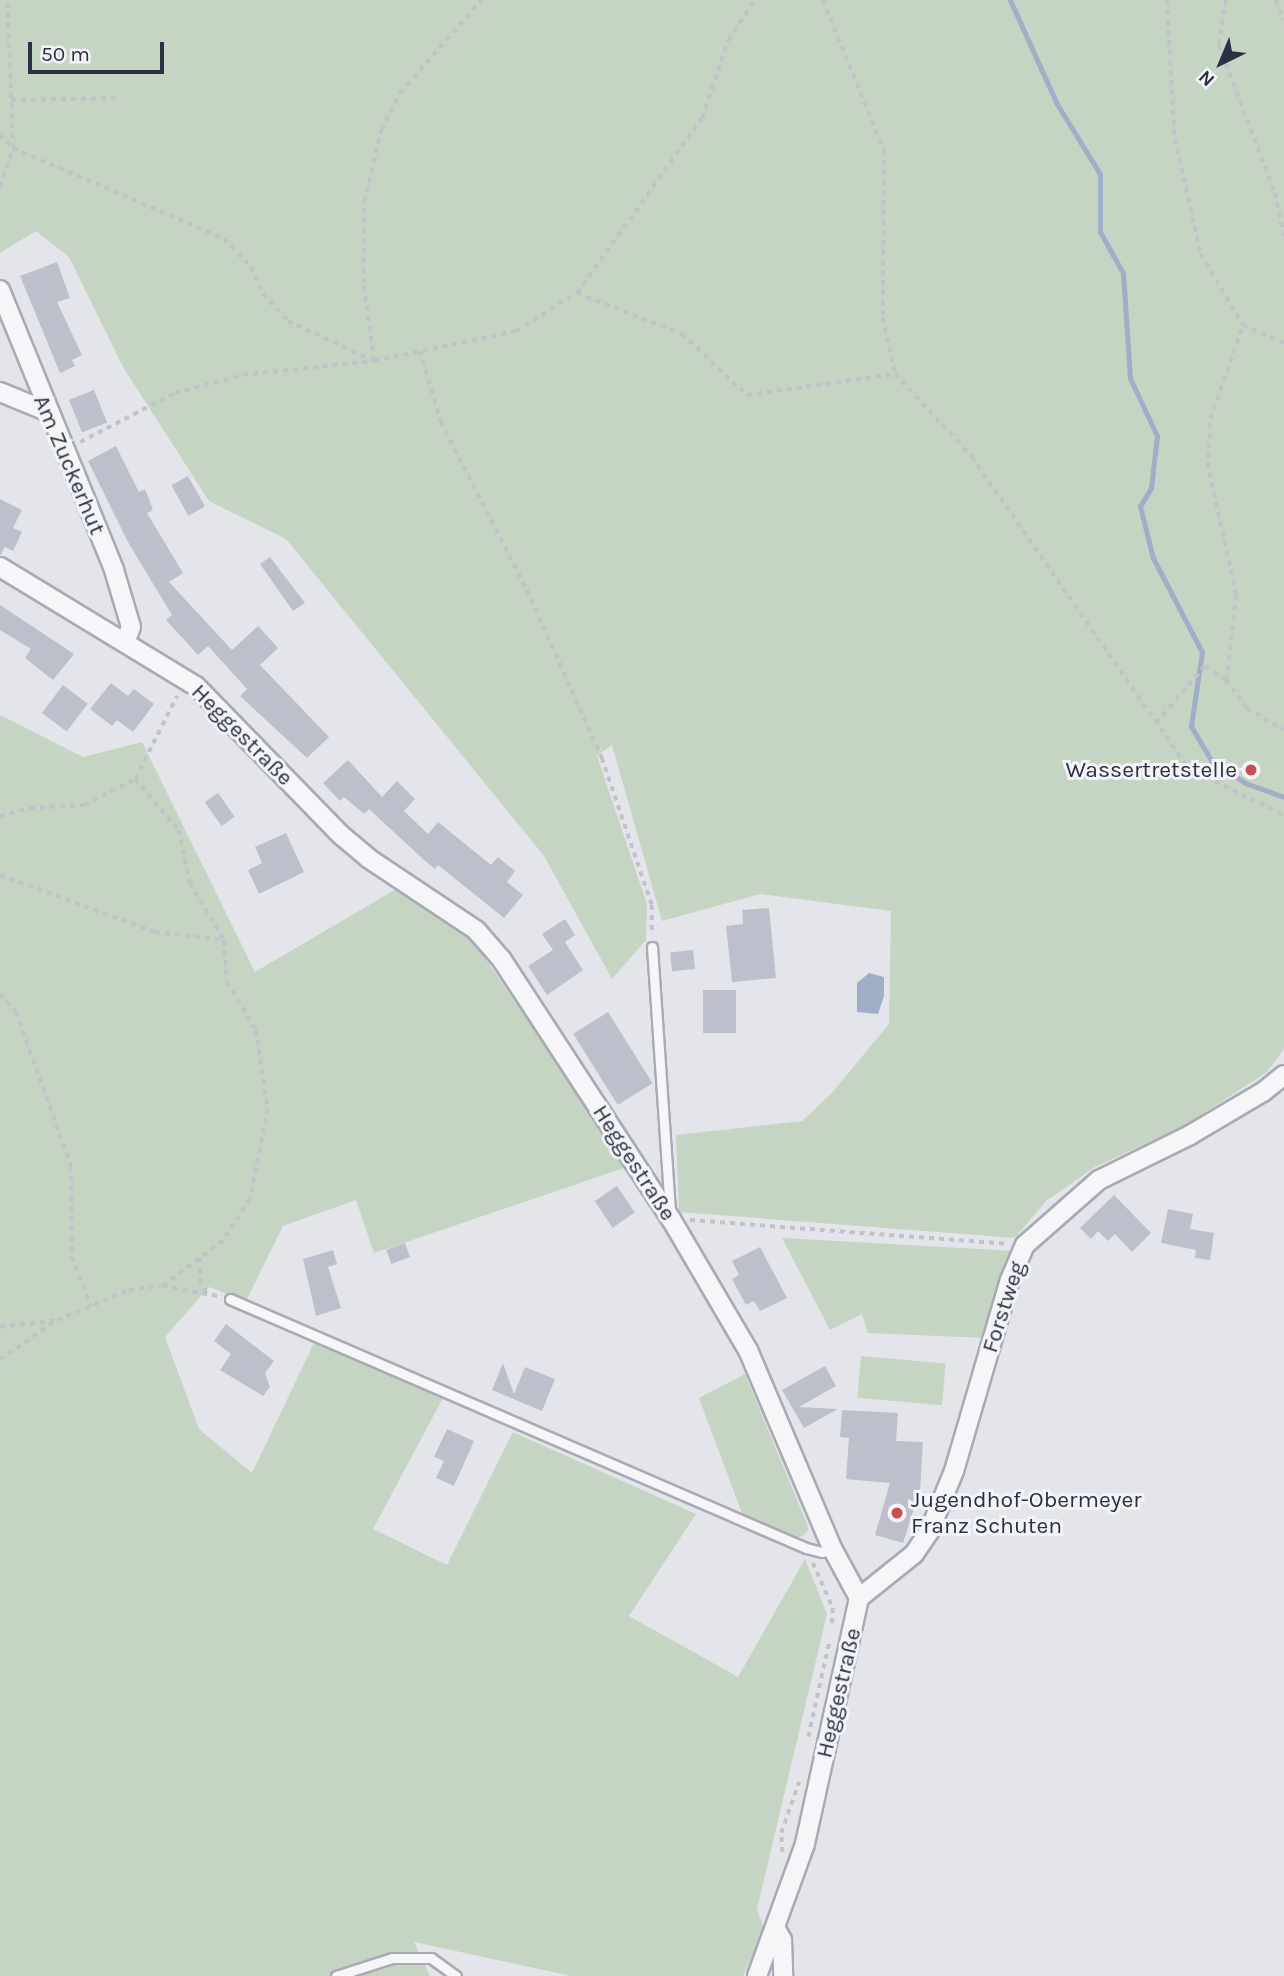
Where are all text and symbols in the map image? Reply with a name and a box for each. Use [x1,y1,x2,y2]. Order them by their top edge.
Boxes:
scale bar [32,28,168,72]
north arrow [1186,28,1256,98]
text: 50 m [41,42,90,66]
text: N [1194,66,1219,91]
street label: Am Zuckerhut [27,391,111,539]
street label: Heggestraße [185,678,299,792]
place label: Wassertretstelle [1066,756,1237,784]
marker: Wassertretstelle [1243,762,1259,778]
street label: Heggestraße [586,1100,682,1226]
street label: Forstweg [976,1258,1032,1356]
place label: Jugendhof-Obermeyer Franz Schuten [911,1486,1142,1540]
marker: Jugendhof-Obermeyer Franz Schuten [889,1505,905,1521]
street label: Heggestraße [811,1625,867,1761]

